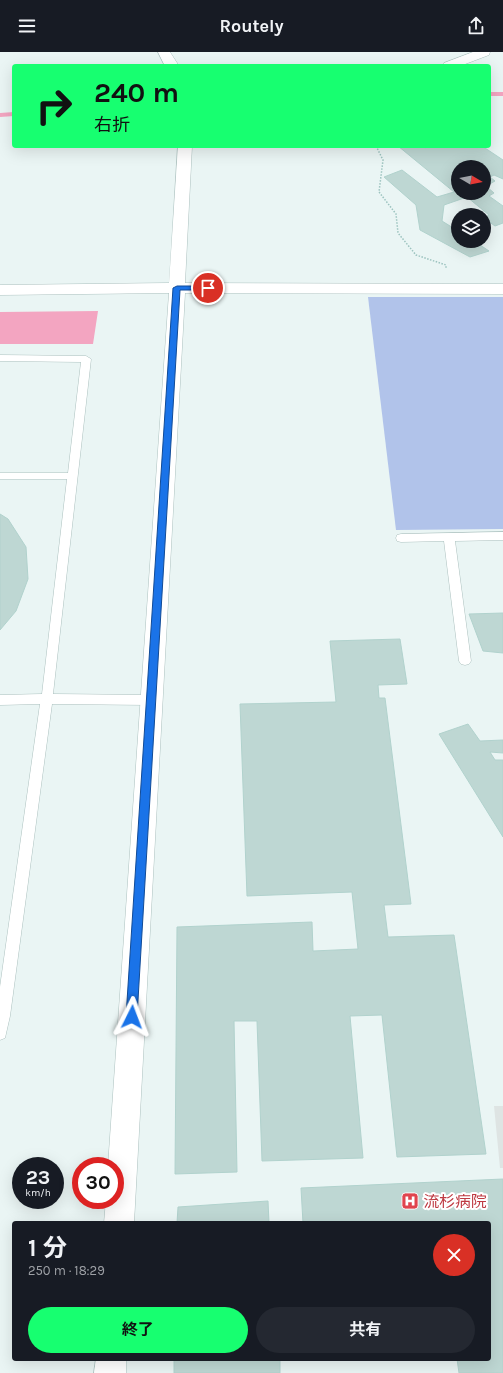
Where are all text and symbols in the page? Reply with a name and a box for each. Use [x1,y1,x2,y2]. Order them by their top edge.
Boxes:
icon: menu [16,15,38,37]
text: Routely [219,15,284,37]
icon: share [465,15,487,37]
text: 240 m [94,76,179,109]
icon: right [28,80,80,132]
text: 右折 [94,114,130,136]
north arrow [451,160,491,200]
map controls [451,160,491,248]
button: layers [451,208,491,248]
pin [191,271,225,305]
icon: arrive [197,277,219,299]
position arrow [111,996,153,1038]
speed limit sign: 30 [72,1157,124,1209]
text: 23 [26,1166,50,1189]
text: km/h [25,1187,51,1199]
hospital icon: 流杉病院 [400,1191,420,1211]
place label: 流杉病院 [423,1192,487,1211]
text: 1 分 [28,1234,67,1262]
button: close [433,1234,475,1276]
text: 250 m · 18:29 [28,1263,105,1278]
button: 終了 [28,1307,248,1353]
button: 共有 [256,1307,475,1353]

